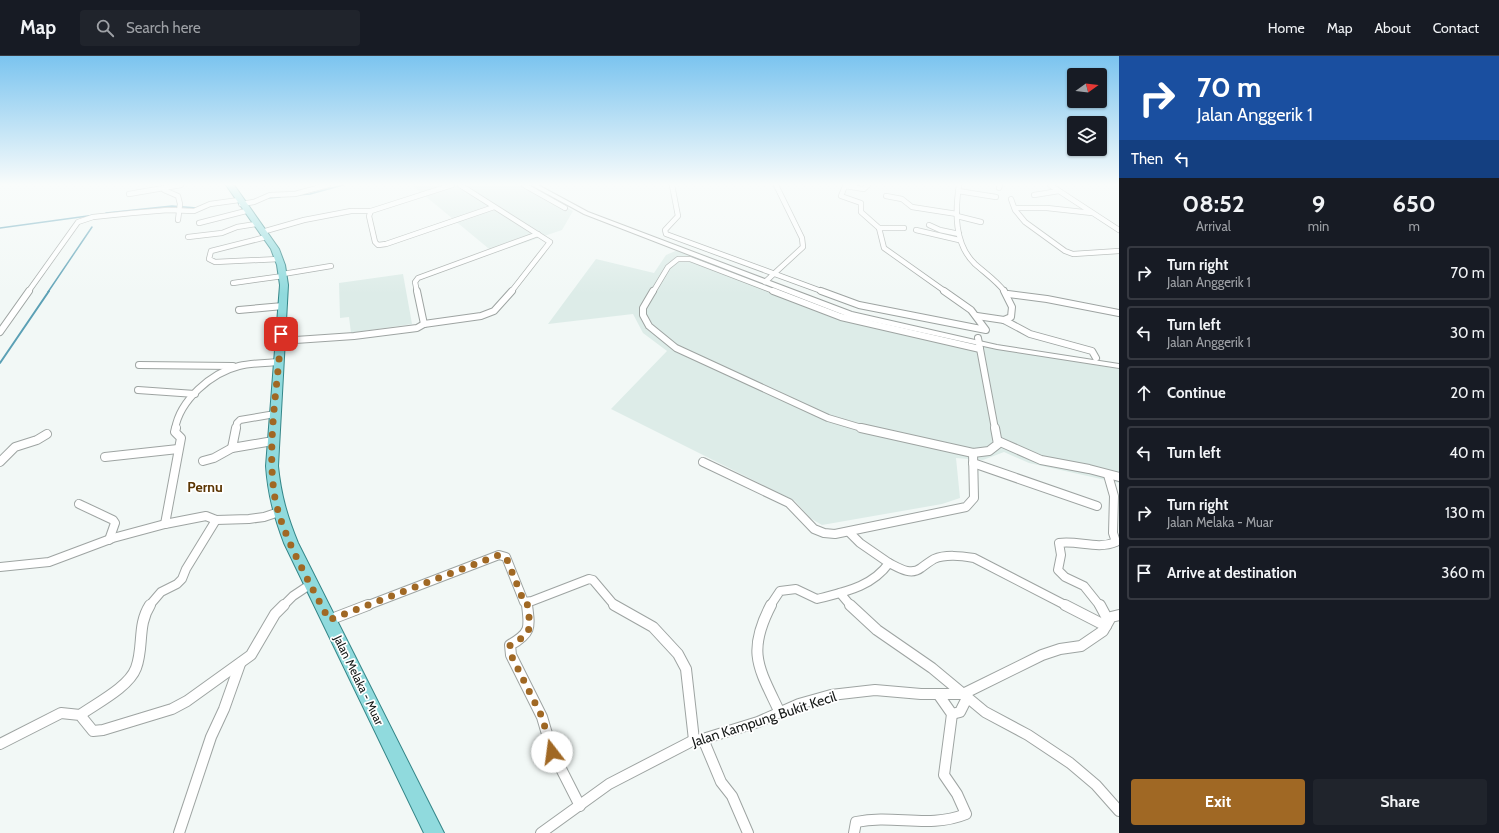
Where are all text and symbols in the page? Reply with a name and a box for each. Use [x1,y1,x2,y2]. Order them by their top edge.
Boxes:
search box [80,10,360,46]
text: Map [20,16,56,39]
icon: search [94,17,116,39]
text: Search here [126,19,201,37]
text: Home [1268,19,1305,37]
text: Map [1327,19,1352,37]
text: About [1374,19,1411,37]
text: Contact [1433,19,1479,37]
north arrow [1067,68,1107,108]
map controls [1067,68,1107,156]
text: 70 m [1197,70,1261,104]
icon: right [1131,72,1183,124]
text: Jalan Anggerik 1 [1197,104,1313,126]
button: layers [1067,116,1107,156]
icon: left [1171,148,1193,170]
text: Then [1131,150,1163,168]
text: 08:52 [1182,189,1245,218]
text: 9 [1312,189,1325,218]
text: 650 [1392,189,1436,218]
text: Arrival [1196,218,1231,234]
text: min [1308,218,1329,234]
text: m [1408,218,1420,234]
text: Turn right [1167,256,1228,274]
icon: right [1133,262,1155,284]
text: 70 m [1451,264,1485,282]
text: Jalan Anggerik 1 [1167,274,1251,290]
text: Turn left [1167,316,1221,334]
pin [264,317,298,351]
icon: left [1133,322,1155,344]
icon: arrive [270,323,292,345]
text: 30 m [1450,324,1485,342]
text: Jalan Anggerik 1 [1167,334,1251,350]
icon: ahead [1133,382,1155,404]
text: Continue [1167,384,1226,402]
text: 20 m [1450,384,1485,402]
icon: left [1133,442,1155,464]
text: Turn left [1167,444,1221,462]
text: 40 m [1449,444,1485,462]
district label: Pernu [187,478,223,496]
text: Turn right [1167,496,1228,514]
icon: right [1133,502,1155,524]
text: 130 m [1445,504,1485,522]
text: Jalan Melaka - Muar [1167,514,1273,530]
icon: arrive [1133,562,1155,584]
text: Arrive at destination [1167,564,1297,582]
text: 360 m [1441,564,1485,582]
street label: Jalan Melaka - Muar [330,632,387,728]
street label: Jalan Kampung Bukit Kecil [688,687,839,751]
position arrow [531,731,573,773]
button: Exit [1131,779,1305,825]
button: Share [1313,779,1487,825]

